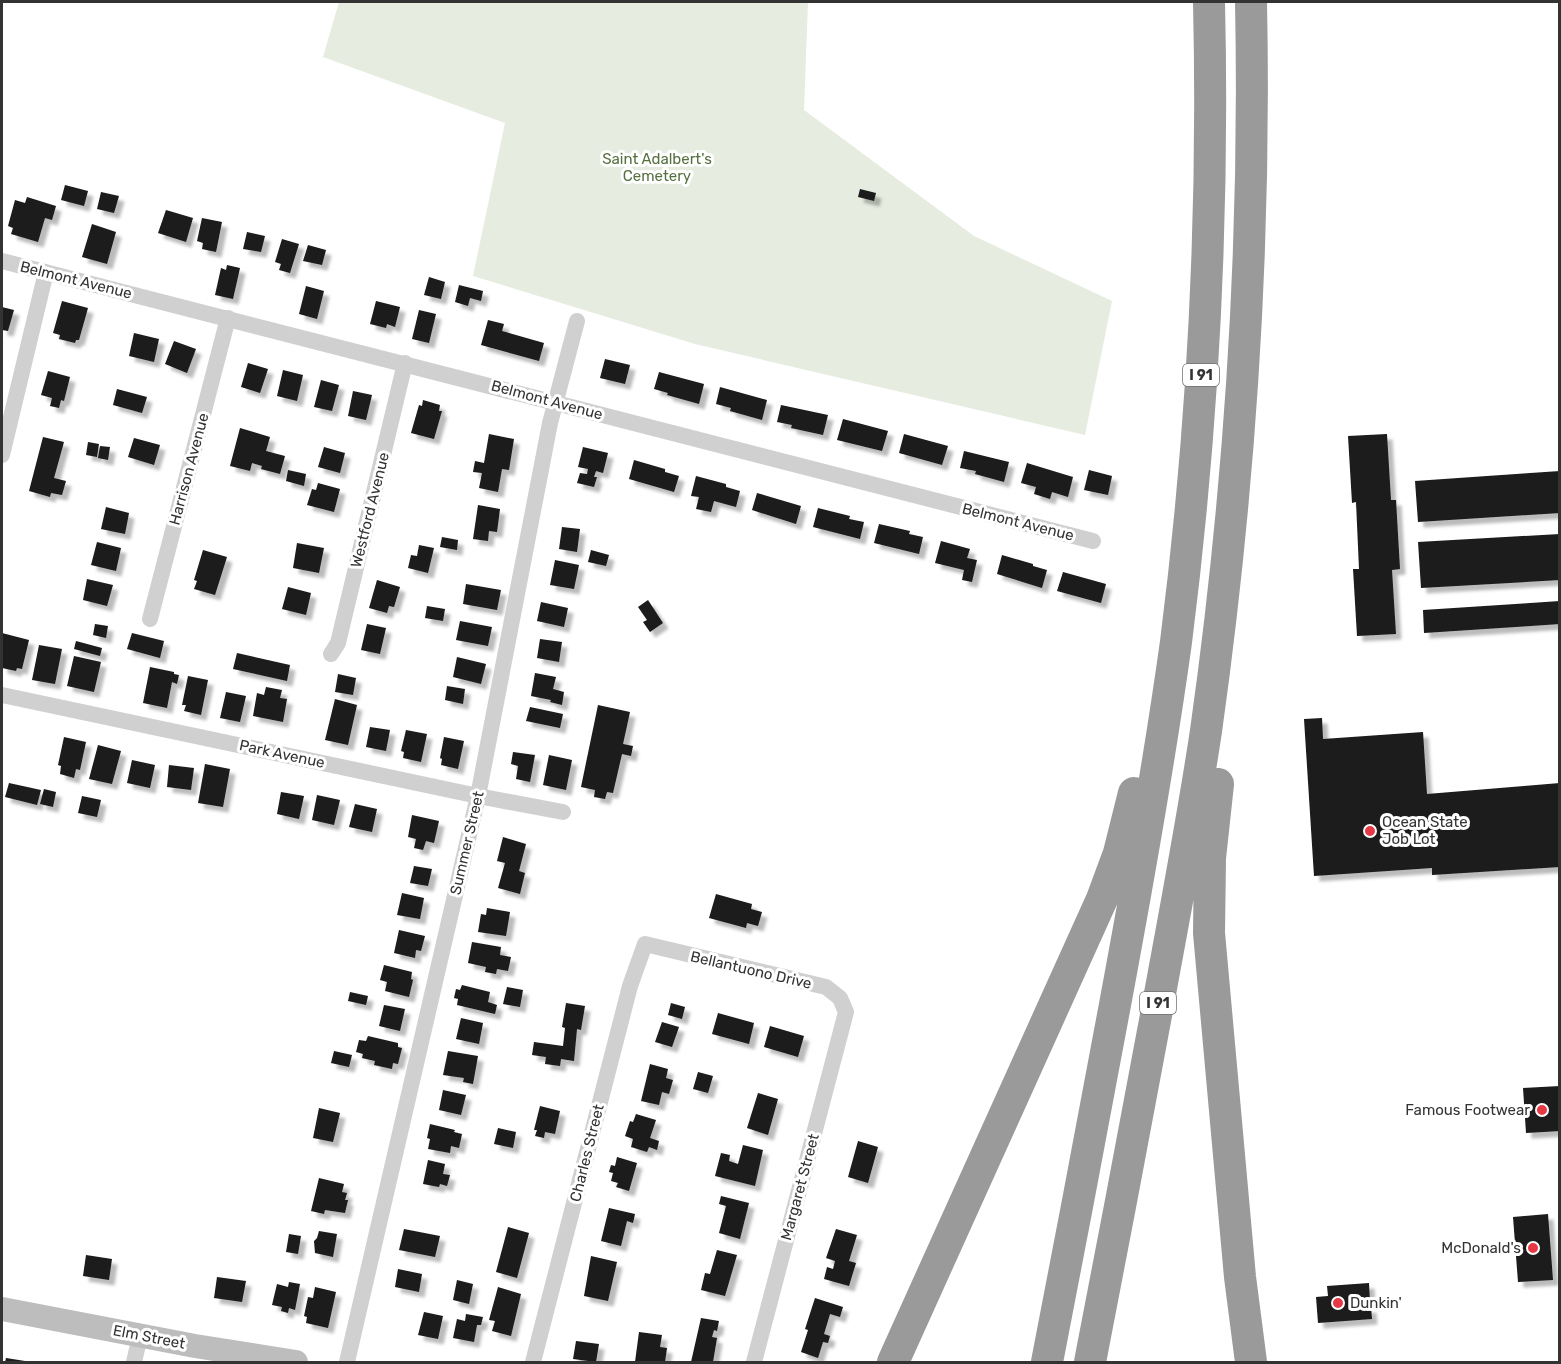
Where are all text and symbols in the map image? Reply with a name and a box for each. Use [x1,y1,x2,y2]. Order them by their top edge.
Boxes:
park label: Saint Adalbert's Cemetery [602,150,712,185]
street label: Belmont Avenue [18,257,134,303]
road number: I 91 [1183,364,1219,386]
street label: Belmont Avenue [489,376,605,424]
street label: Harrison Avenue [165,411,213,527]
street label: Westford Avenue [347,451,393,569]
street label: Belmont Avenue [960,499,1076,545]
street label: Park Avenue [238,736,326,772]
street label: Summer Street [446,789,488,897]
place label: Ocean State Job Lot [1382,813,1468,848]
marker: Ocean State Job Lot [1363,824,1377,838]
street label: Bellantuono Drive [689,947,813,993]
road number: I 91 [1140,992,1176,1014]
place label: Famous Footwear [1405,1101,1530,1119]
street label: Charles Street [566,1102,608,1204]
marker: Famous Footwear [1535,1103,1549,1117]
street label: Margaret Street [777,1132,823,1242]
place label: McDonald's [1441,1239,1521,1257]
marker: McDonald's [1526,1241,1540,1255]
place label: Dunkin' [1350,1294,1402,1312]
marker: Dunkin' [1331,1296,1345,1310]
street label: Elm Street [111,1321,187,1353]

